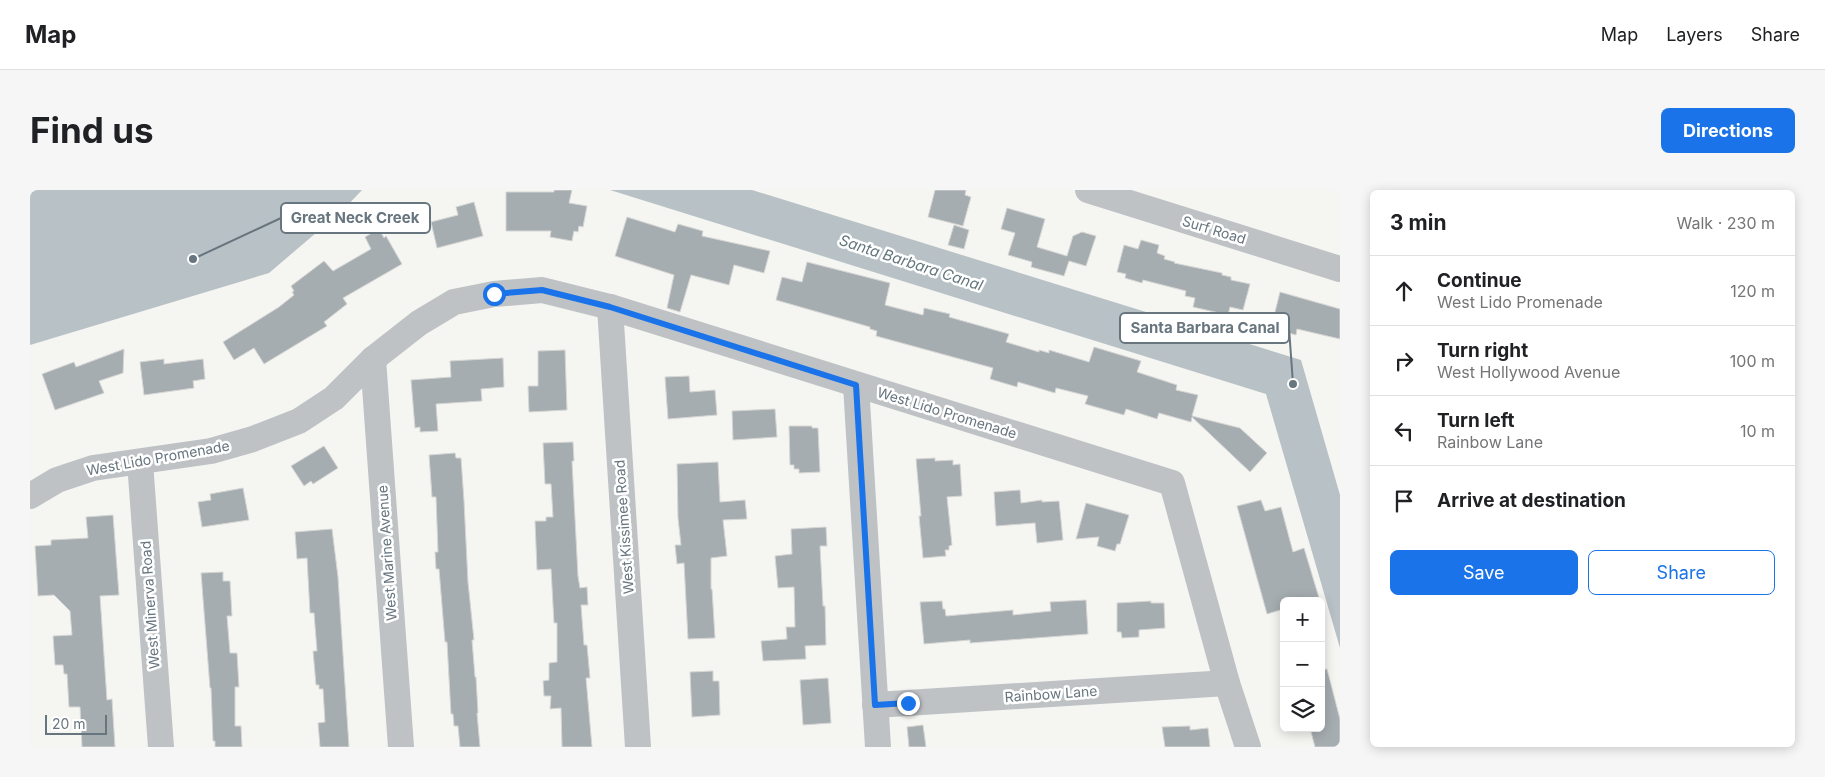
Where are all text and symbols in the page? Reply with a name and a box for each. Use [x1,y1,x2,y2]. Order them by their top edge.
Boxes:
text: Map [25,20,76,49]
text: Map [1601,24,1638,45]
text: Layers [1666,24,1723,45]
text: Share [1751,24,1800,45]
button: Directions [1661,108,1795,153]
text: Find us [30,109,154,151]
callout: Great Neck Creek [281,203,430,233]
text: Great Neck Creek [291,208,420,227]
text: 3 min [1390,210,1446,235]
street label: Surf Road [1180,212,1248,247]
text: Walk · 230 m [1677,213,1775,233]
water label: Santa Barbara Canal [837,230,986,295]
text: Continue [1437,269,1522,292]
icon: ahead [1390,277,1418,305]
text: 120 m [1730,281,1775,301]
route start [483,283,506,306]
text: West Lido Promenade [1437,292,1603,312]
callout: Santa Barbara Canal [1120,313,1289,343]
text: Santa Barbara Canal [1130,318,1280,337]
text: Turn right [1437,339,1528,362]
icon: right [1390,347,1418,375]
text: 100 m [1730,351,1775,371]
text: West Hollywood Avenue [1437,362,1620,382]
street label: West Lido Promenade [875,383,1019,442]
text: Turn left [1437,409,1515,432]
icon: left [1390,417,1418,445]
text: 10 m [1740,421,1775,441]
text: Rainbow Lane [1437,432,1543,452]
street label: West Lido Promenade [85,437,231,478]
street label: West Kissimee Road [610,459,637,595]
street label: West Marine Avenue [373,485,400,622]
icon: arrive [1390,487,1418,515]
text: Arrive at destination [1437,489,1626,512]
street label: West Minerva Road [137,540,162,670]
button: Save [1390,550,1578,595]
button: Share [1588,550,1775,595]
map controls [1280,597,1325,732]
button: + [1280,597,1325,642]
button: − [1280,642,1325,687]
street label: Rainbow Lane [1004,682,1098,705]
button: layers [1280,687,1325,732]
route end [897,692,920,715]
scale bar [45,712,108,735]
text: 20 m [52,715,86,732]

